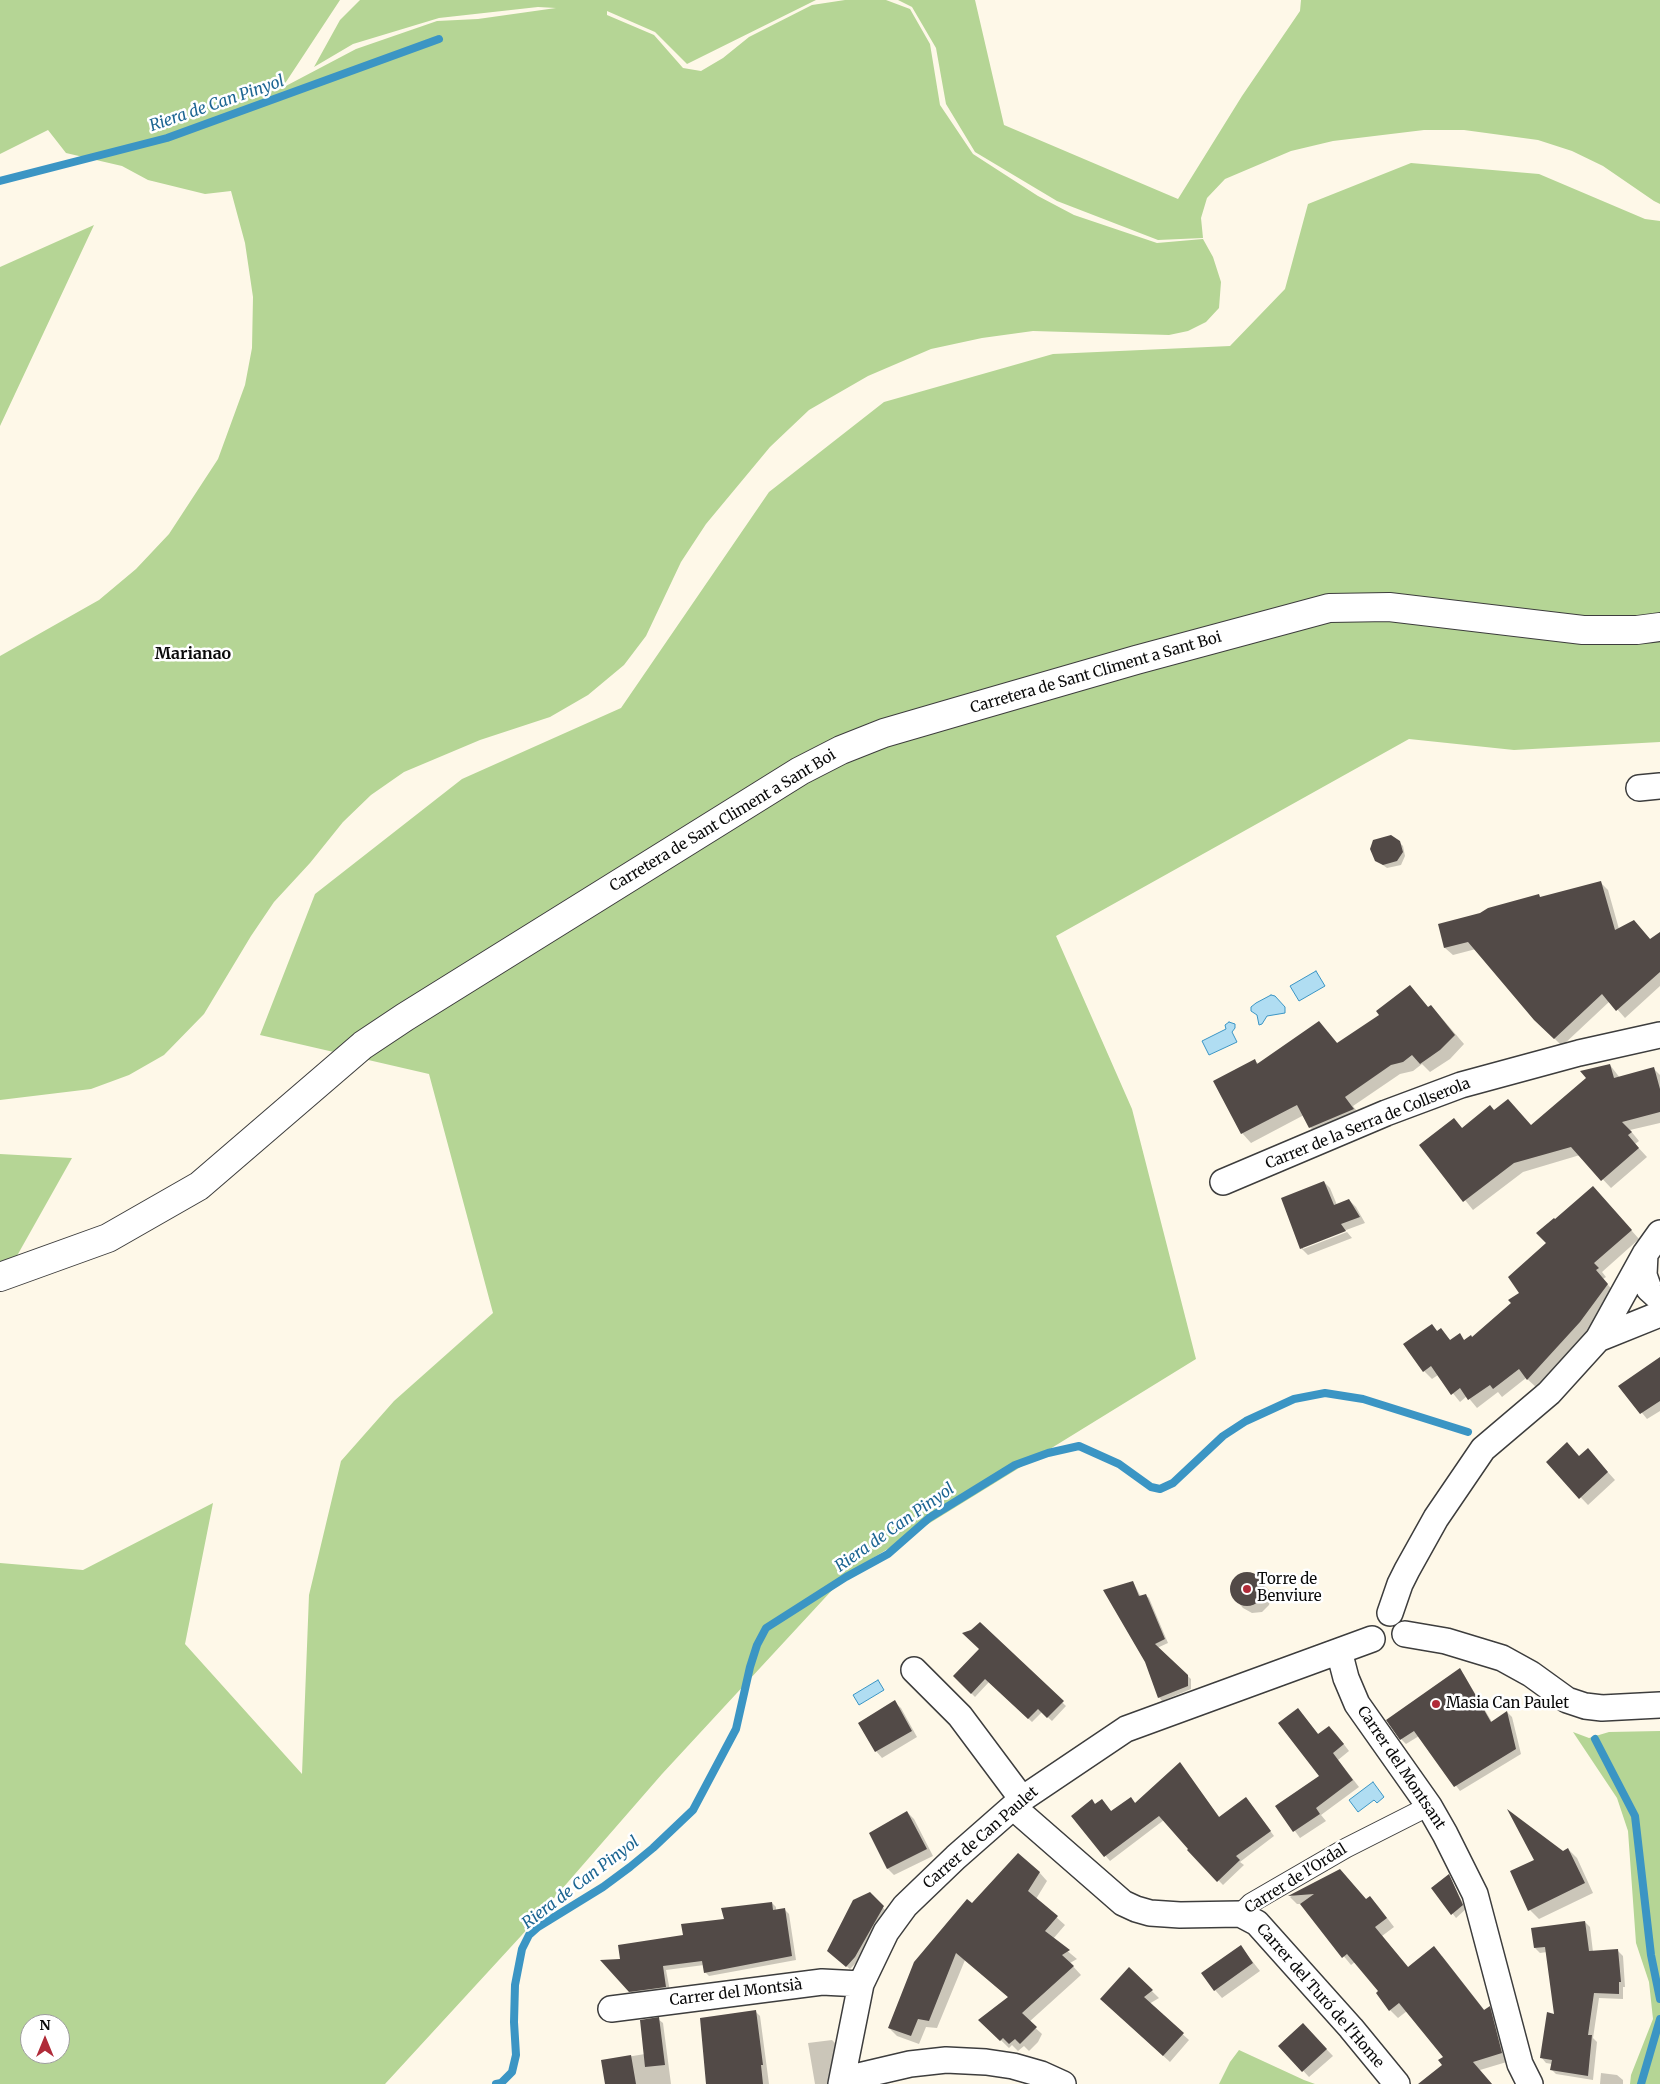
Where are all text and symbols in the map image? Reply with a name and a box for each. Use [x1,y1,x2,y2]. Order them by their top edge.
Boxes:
water label: Riera de Can Pinyol [147,72,287,136]
street label: Carretera de Sant Climent a Sant Boi [968,628,1224,718]
district label: Marianao [155,644,231,664]
street label: Carretera de Sant Climent a Sant Boi [607,746,839,896]
street label: Carrer de la Serra de Collserola [1263,1075,1473,1173]
water label: Riera de Can Pinyol [832,1480,958,1576]
place label: Torre de Benviure [1257,1571,1322,1606]
marker: Torre de Benviure [1241,1583,1253,1595]
place label: Masia Can Paulet [1446,1695,1569,1713]
marker: Masia Can Paulet [1430,1698,1442,1710]
street label: Carrer del Montsant [1353,1703,1449,1833]
street label: Carrer de Can Paulet [920,1783,1042,1893]
water label: Riera de Can Pinyol [519,1833,643,1933]
street label: Carrer de l'Ordal [1242,1840,1350,1918]
street label: Carrer del Turó de l'Home [1253,1920,1387,2072]
street label: Carrer del Montsià [669,1976,803,2010]
north arrow [20,2014,70,2064]
text: N [39,2016,51,2034]

